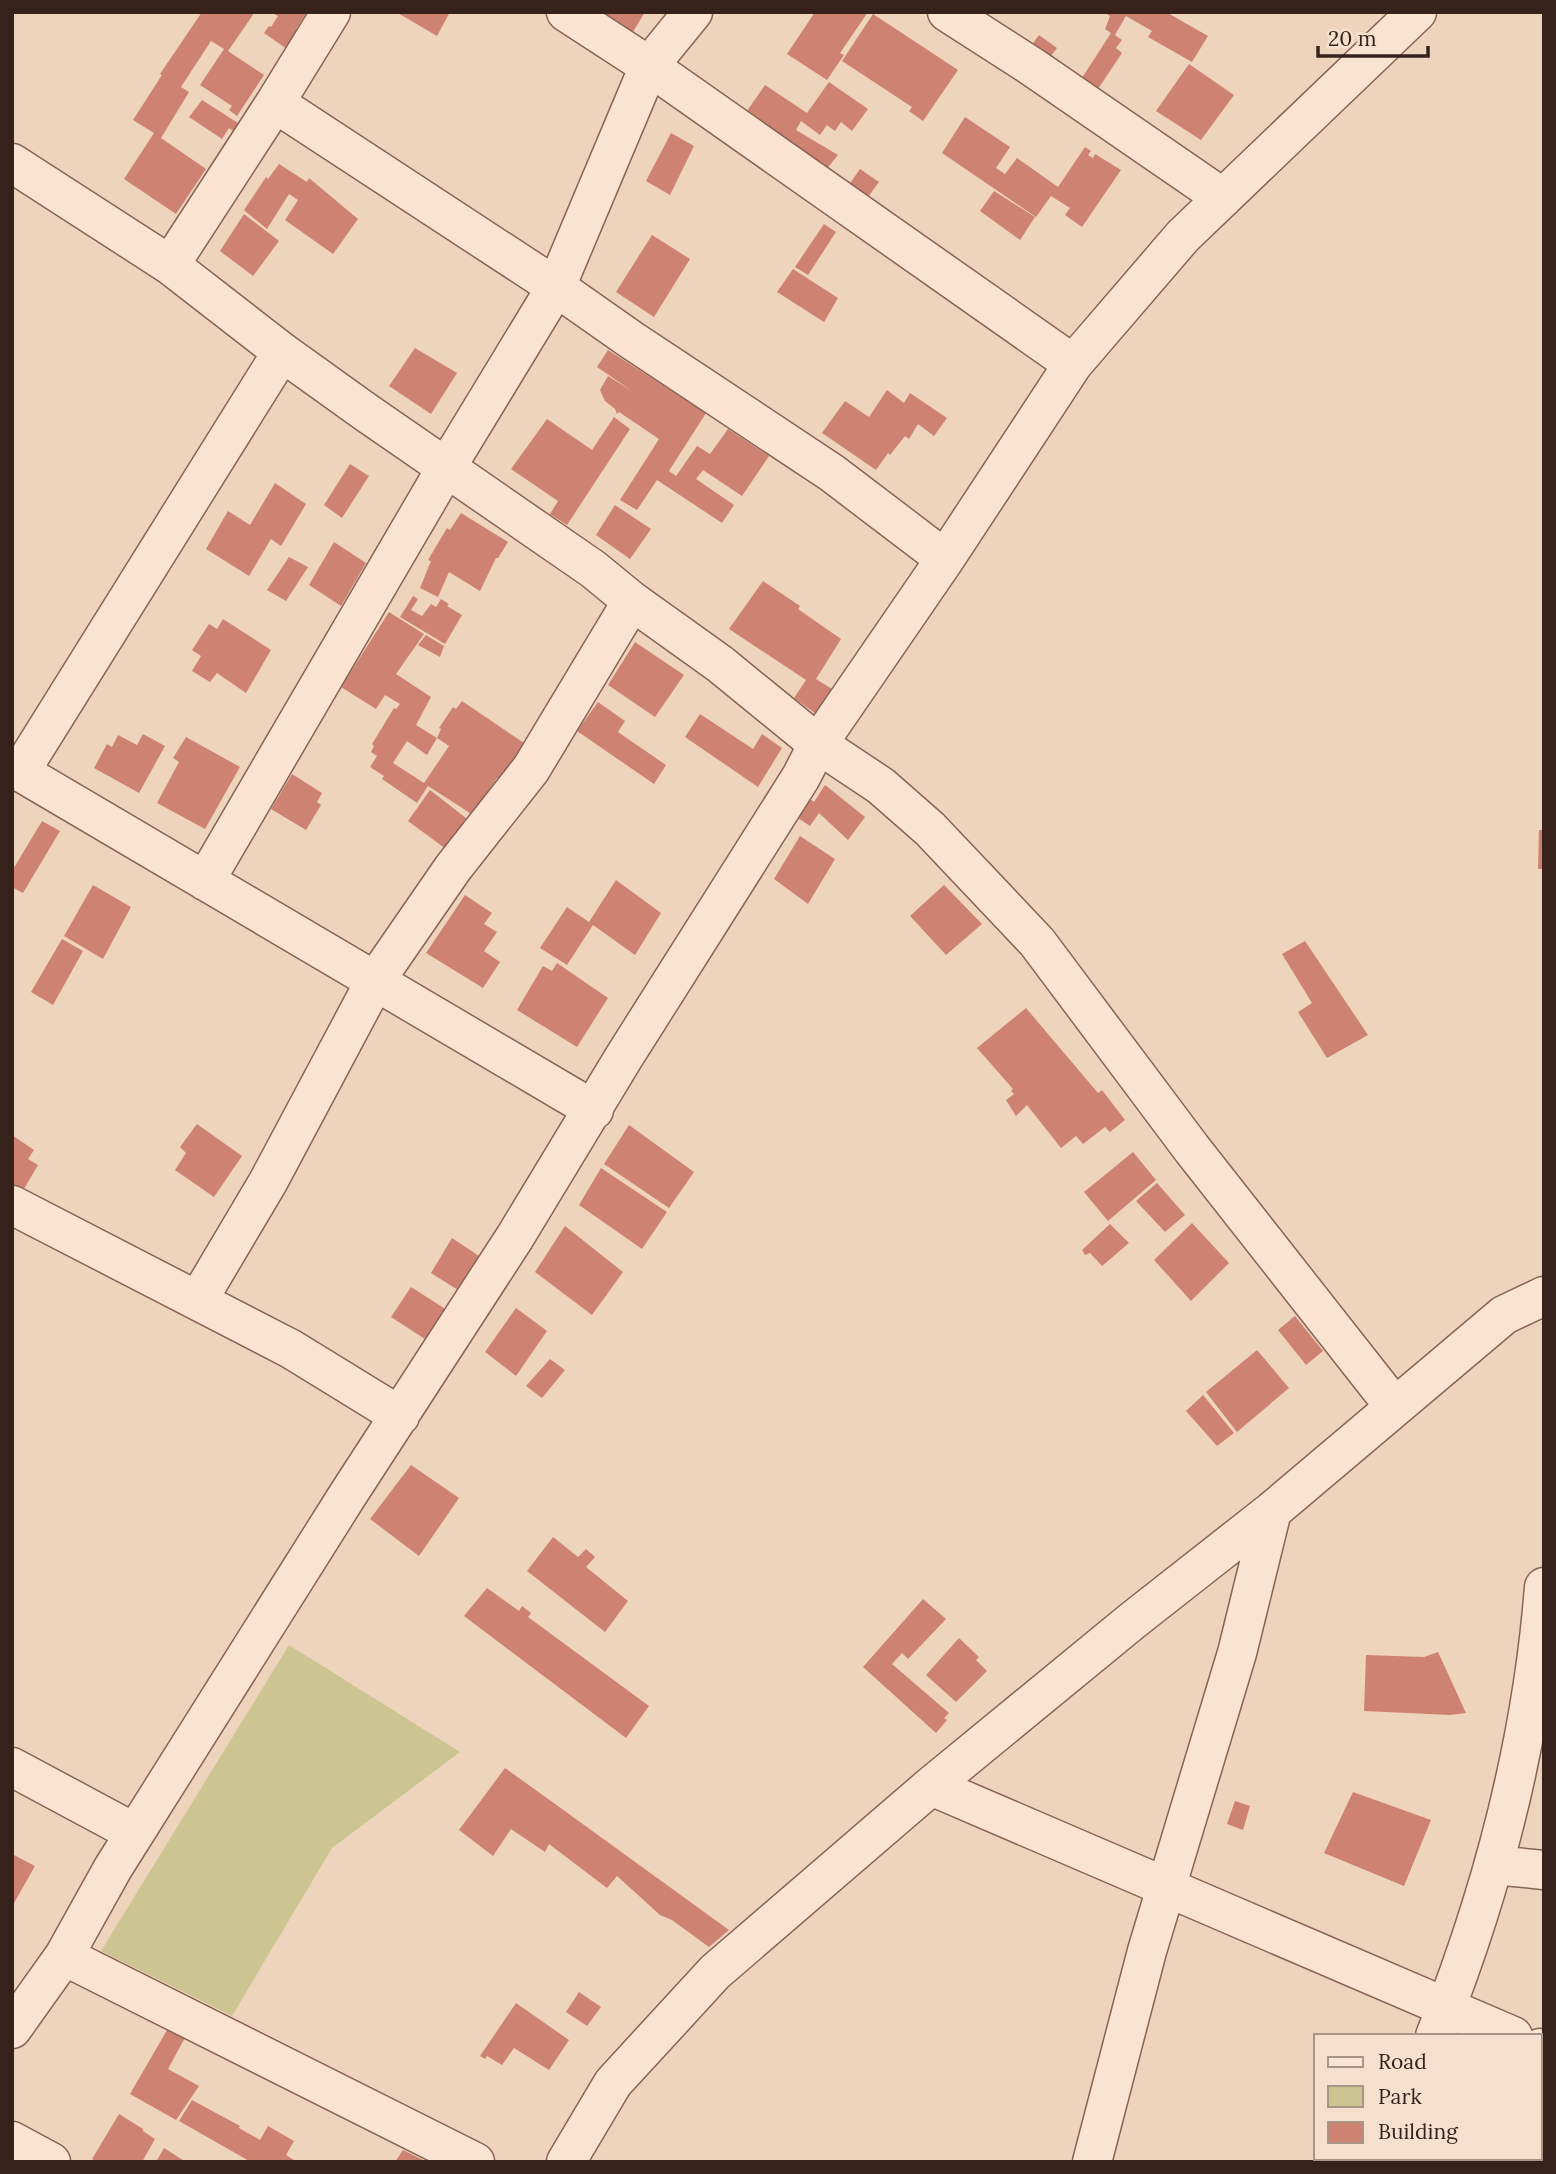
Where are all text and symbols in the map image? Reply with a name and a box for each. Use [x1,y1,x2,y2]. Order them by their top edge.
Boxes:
scale bar [1318,14,1428,58]
text: 20 m [1328,25,1377,52]
legend [1314,2034,1542,2160]
text: Road [1378,2048,1427,2075]
text: Park [1378,2083,1422,2110]
text: Building [1378,2118,1458,2145]

